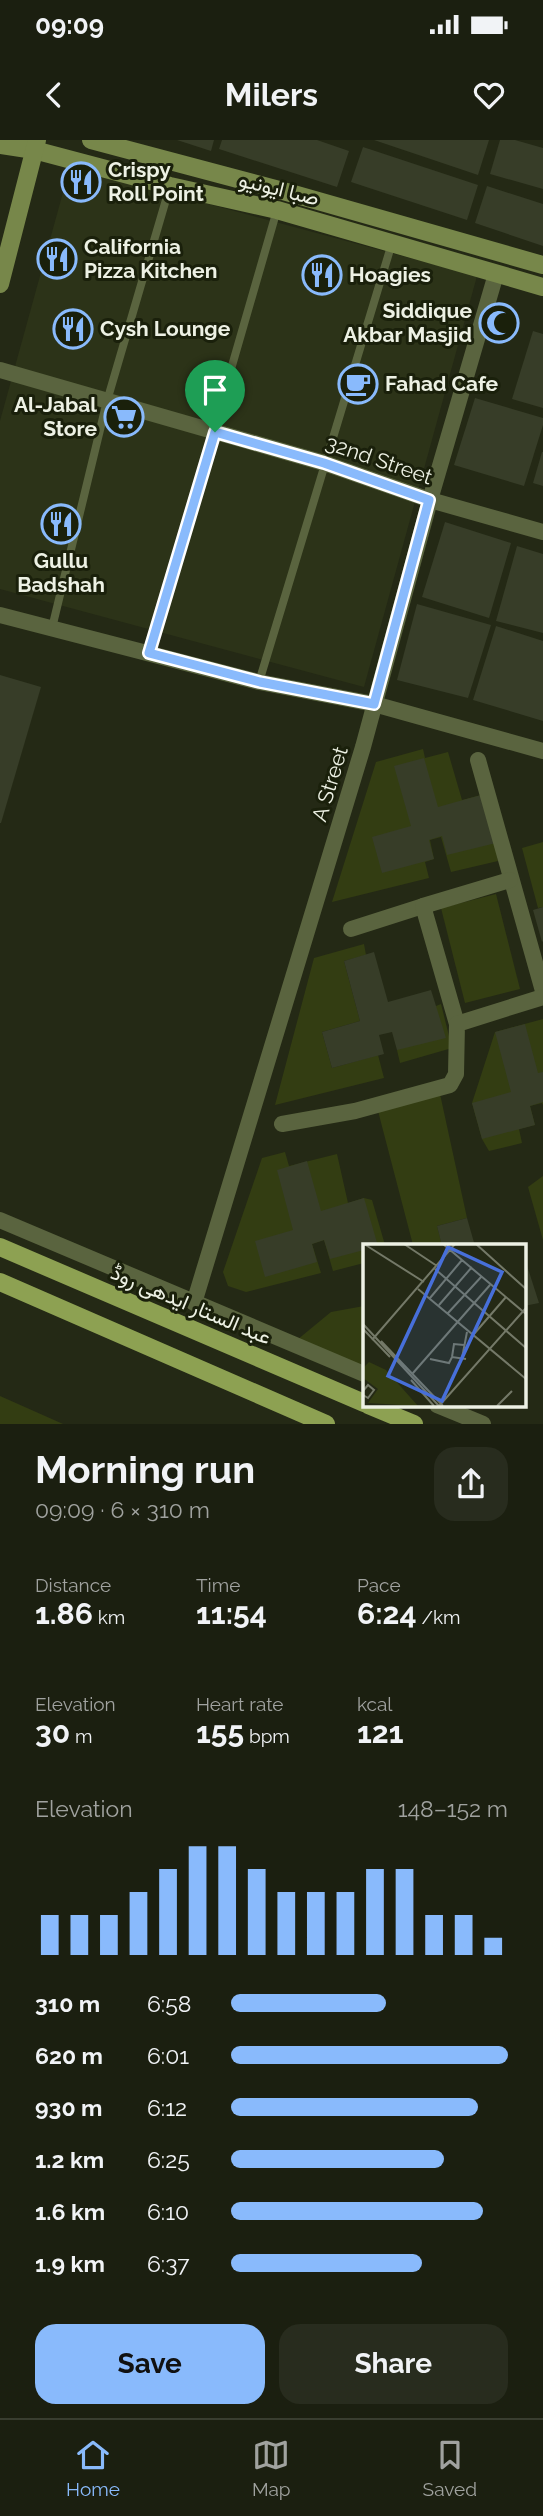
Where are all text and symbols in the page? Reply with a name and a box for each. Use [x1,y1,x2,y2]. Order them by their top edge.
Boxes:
text: 09:09 [35,10,104,40]
icon: back [35,76,73,114]
text: Milers [225,76,318,113]
icon: heart [470,76,508,114]
place label: Crispy Roll Point [108,157,204,206]
restaurant icon: Crispy Roll Point [60,161,102,203]
street label: صبا ایونیو [236,167,322,211]
place label: California Pizza Kitchen [84,234,217,283]
restaurant icon: California Pizza Kitchen [36,238,78,280]
restaurant icon: Hoagies [301,254,343,296]
place label: Hoagies [349,262,431,287]
place label: Siddique Akbar Masjid [343,298,472,347]
mosque icon: Siddique Akbar Masjid [478,302,520,344]
restaurant icon: Cysh Lounge [52,308,94,350]
place label: Cysh Lounge [100,316,231,341]
pin [185,360,245,432]
cafe icon: Fahad Cafe [337,363,379,405]
icon: arrive [196,371,234,409]
place label: Fahad Cafe [385,371,499,396]
place label: Al-Jabal Store [14,392,97,441]
supermarket icon: Al-Jabal Store [103,396,145,438]
street label: 32nd Street [323,430,436,489]
restaurant icon: Gullu Badshah [40,503,82,545]
place label: Gullu Badshah [17,548,105,597]
street label: A Street [306,743,353,824]
inset map [363,1244,526,1406]
street label: عبد الستار ایدھی روڈ [107,1259,275,1351]
text: Morning run [35,1447,255,1492]
button: share [434,1447,508,1521]
text: 09:09 · 6 × 310 m [35,1496,210,1523]
text: Distance [35,1574,111,1596]
text: Time [196,1574,240,1596]
text: Pace [357,1574,401,1596]
text: 1.86 [35,1596,93,1631]
text: 11:54 [196,1596,267,1631]
text: 6:24 [357,1596,417,1631]
text: km [93,1606,125,1628]
text: /km [417,1606,461,1628]
text: Elevation [35,1693,116,1715]
text: Heart rate [196,1693,284,1715]
text: kcal [357,1693,393,1715]
text: 30 [35,1715,70,1750]
text: 155 [196,1715,244,1750]
text: 121 [357,1715,404,1750]
text: m [70,1725,92,1747]
text: bpm [244,1725,290,1747]
text: Elevation [35,1795,133,1822]
text: 148–152 m [398,1795,508,1822]
text: 310 m [35,1990,100,2017]
text: 6:58 [147,1990,191,2017]
text: 620 m [35,2042,103,2069]
text: 6:01 [147,2042,189,2069]
text: 930 m [35,2094,102,2121]
text: 6:12 [147,2094,187,2121]
text: 1.2 km [35,2146,104,2173]
text: 6:25 [147,2146,190,2173]
text: 1.6 km [35,2198,105,2225]
text: 6:10 [147,2198,189,2225]
text: 1.9 km [35,2250,105,2277]
text: 6:37 [147,2250,190,2277]
button: Save [35,2324,265,2404]
button: Share [279,2324,508,2404]
tab: Home [66,2436,120,2500]
tab: Map [252,2436,291,2500]
tab: Saved [423,2436,477,2500]

